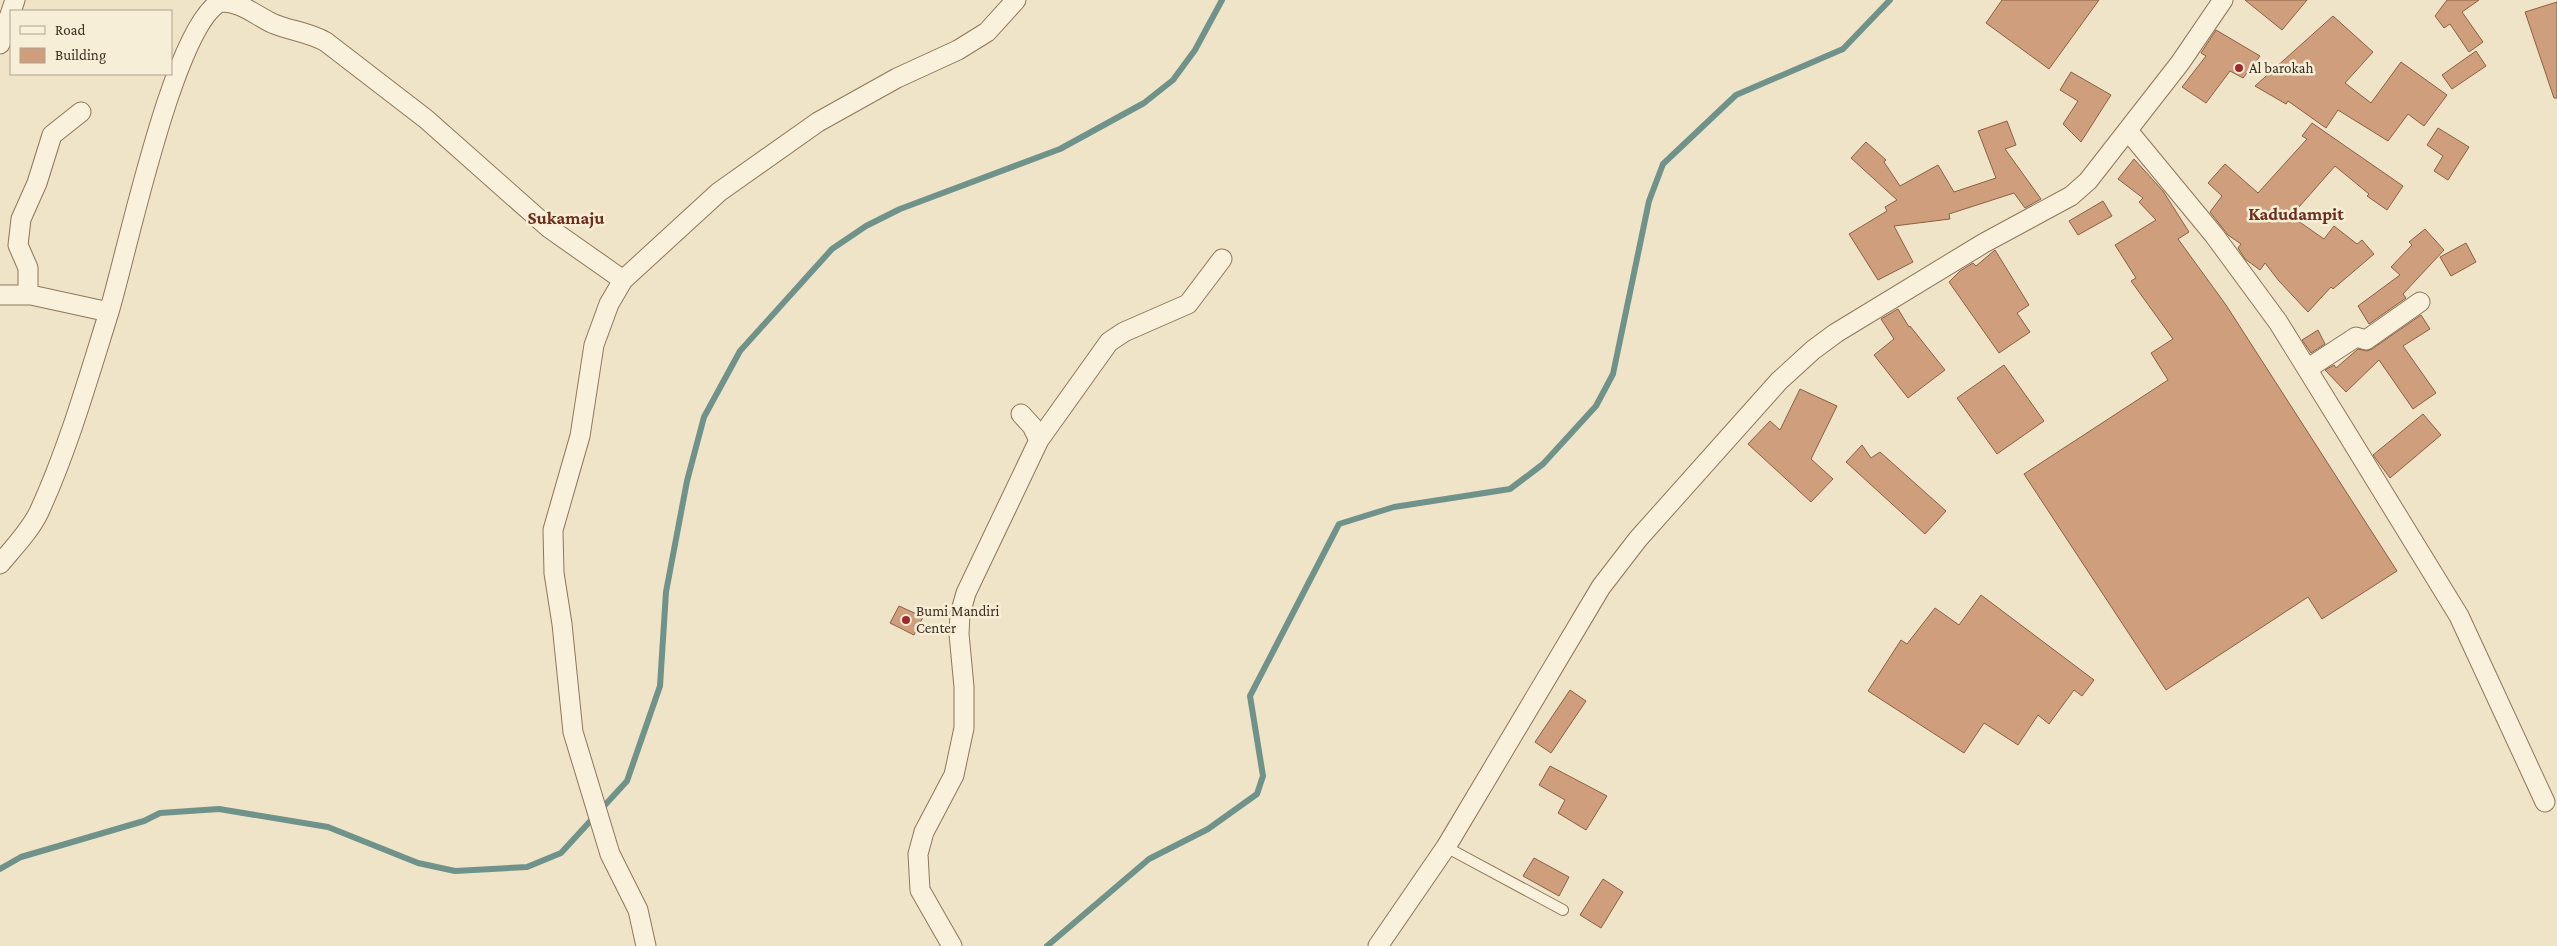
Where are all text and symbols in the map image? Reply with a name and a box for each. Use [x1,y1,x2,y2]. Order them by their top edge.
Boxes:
legend [10,10,172,75]
text: Road [55,22,86,38]
text: Building [55,47,106,64]
place label: Al barokah [2249,60,2313,76]
marker: Al barokah [2233,62,2245,74]
district label: Kadudampit [2248,204,2344,224]
district label: Sukamaju [528,208,605,229]
place label: Bumi Mandiri Center [916,603,1000,636]
marker: Bumi Mandiri Center [900,614,912,626]

